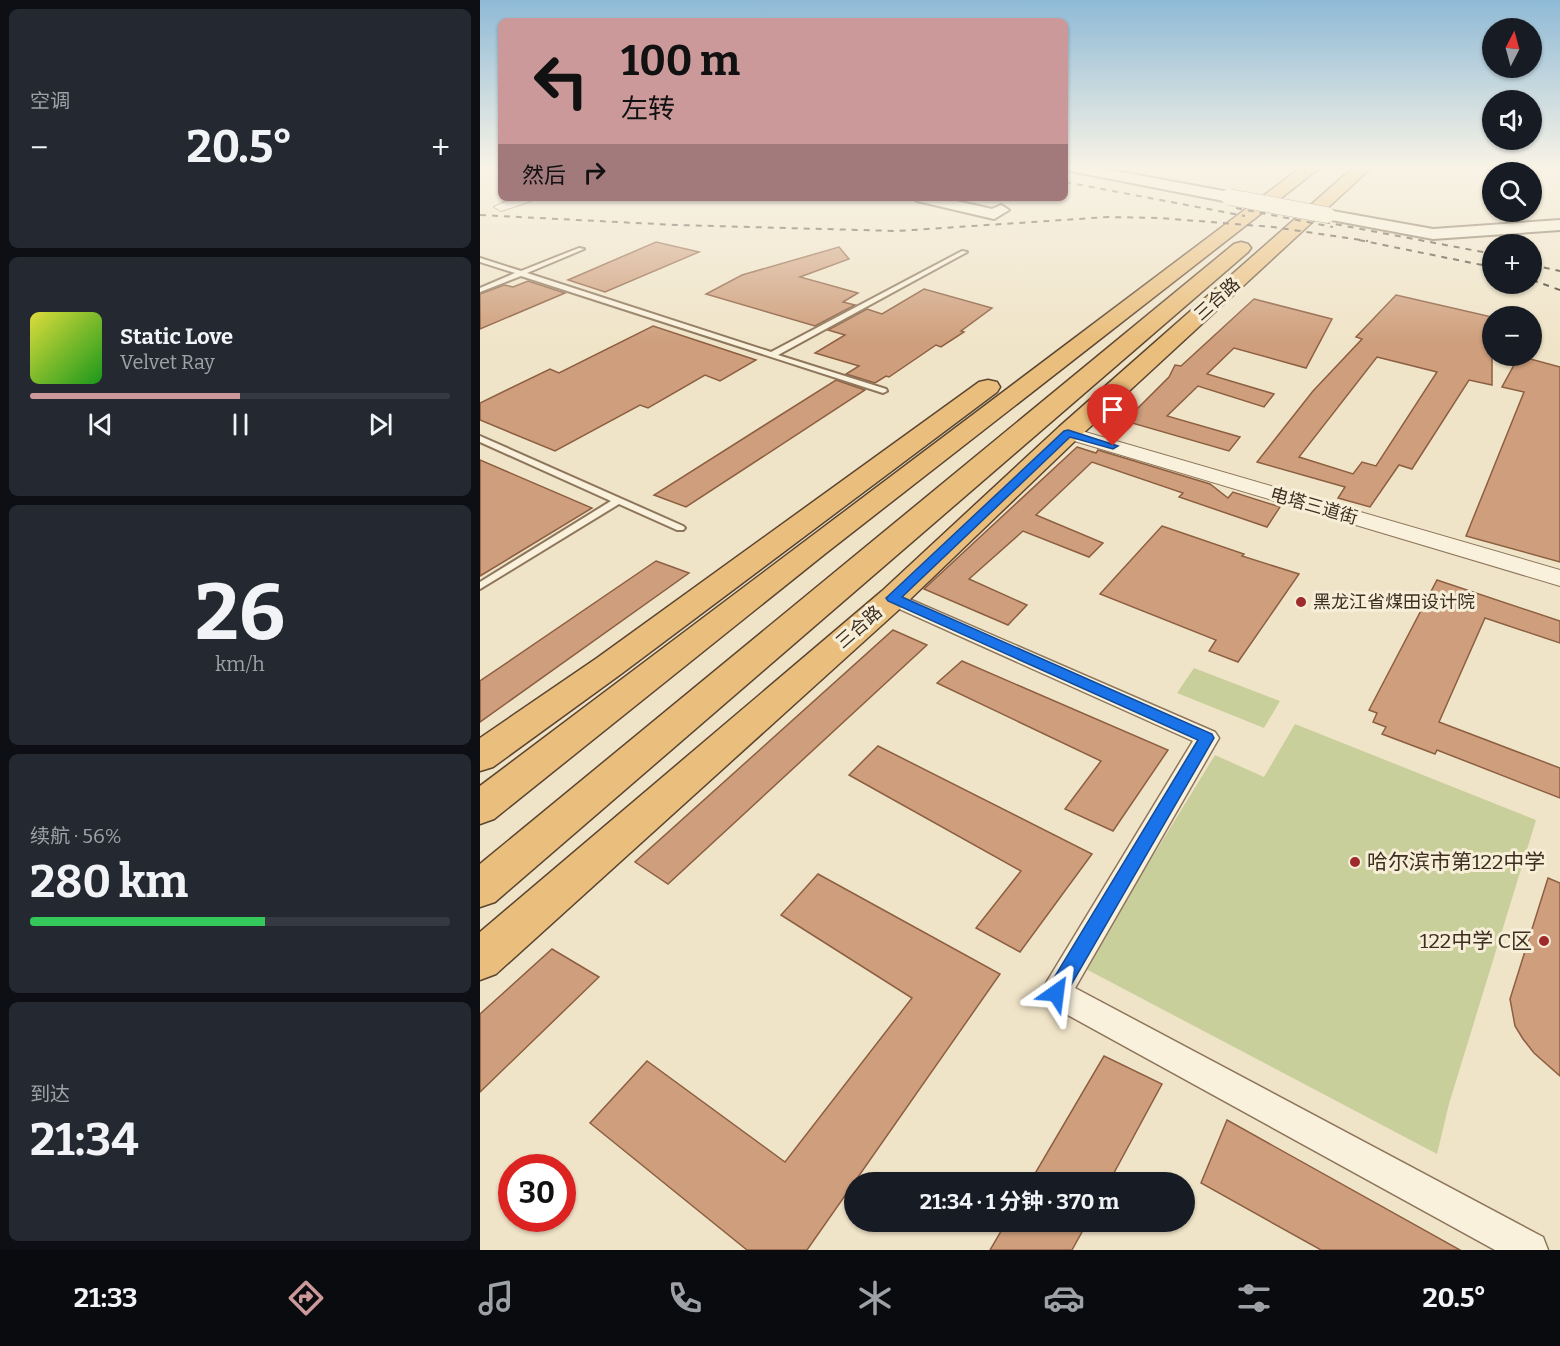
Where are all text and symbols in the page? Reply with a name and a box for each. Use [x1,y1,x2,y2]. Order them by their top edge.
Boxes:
north arrow [1482,18,1542,78]
map controls [1482,18,1542,366]
text: 100 m [621,36,740,86]
icon: left [522,42,600,120]
text: 空调 [30,89,70,113]
button: sound [1482,90,1542,150]
text: 左转 [621,93,675,125]
text: 20.5° [187,120,293,174]
text: − [30,128,48,168]
text: + [431,128,450,168]
icon: right [578,156,611,189]
text: 然后 [522,162,566,189]
button: search [1482,162,1542,222]
button: + [1482,234,1542,294]
street label: 三合路 [1190,273,1244,325]
button: − [1482,306,1542,366]
text: Static Love [120,323,233,350]
text: Velvet Ray [120,350,215,374]
pin [1087,384,1138,446]
icon: arrive [1096,393,1129,426]
icon: previous [84,408,117,441]
icon: pause [224,408,257,441]
icon: next [364,408,397,441]
street label: 电塔三道街 [1268,483,1360,529]
text: 26 [195,566,285,660]
place label: 黑龙江省煤田设计院 [1313,591,1475,613]
marker: 黑龙江省煤田设计院 [1294,595,1308,609]
street label: 三合路 [831,601,887,653]
text: km/h [215,652,265,676]
text: 续航 · 56% [30,824,122,848]
place label: 哈尔滨市第122中学 [1367,849,1545,875]
text: 280 km [30,855,188,909]
marker: 哈尔滨市第122中学 [1348,855,1362,869]
place label: 122中学 C区 [1420,928,1532,954]
marker: 122中学 C区 [1537,934,1551,948]
position arrow [1024,961,1088,1025]
text: 到达 [30,1082,70,1106]
text: 21:34 [30,1113,139,1167]
speed limit sign: 30 [498,1154,576,1232]
text: 21:34 · 1 分钟 · 370 m [920,1188,1119,1215]
icon: directions [285,1277,327,1319]
icon: music [475,1277,517,1319]
icon: phone [664,1277,706,1319]
icon: climate [854,1277,896,1319]
icon: car [1043,1277,1085,1319]
icon: filters [1233,1277,1275,1319]
text: 21:33 [74,1282,138,1314]
text: 20.5° [1422,1282,1486,1314]

